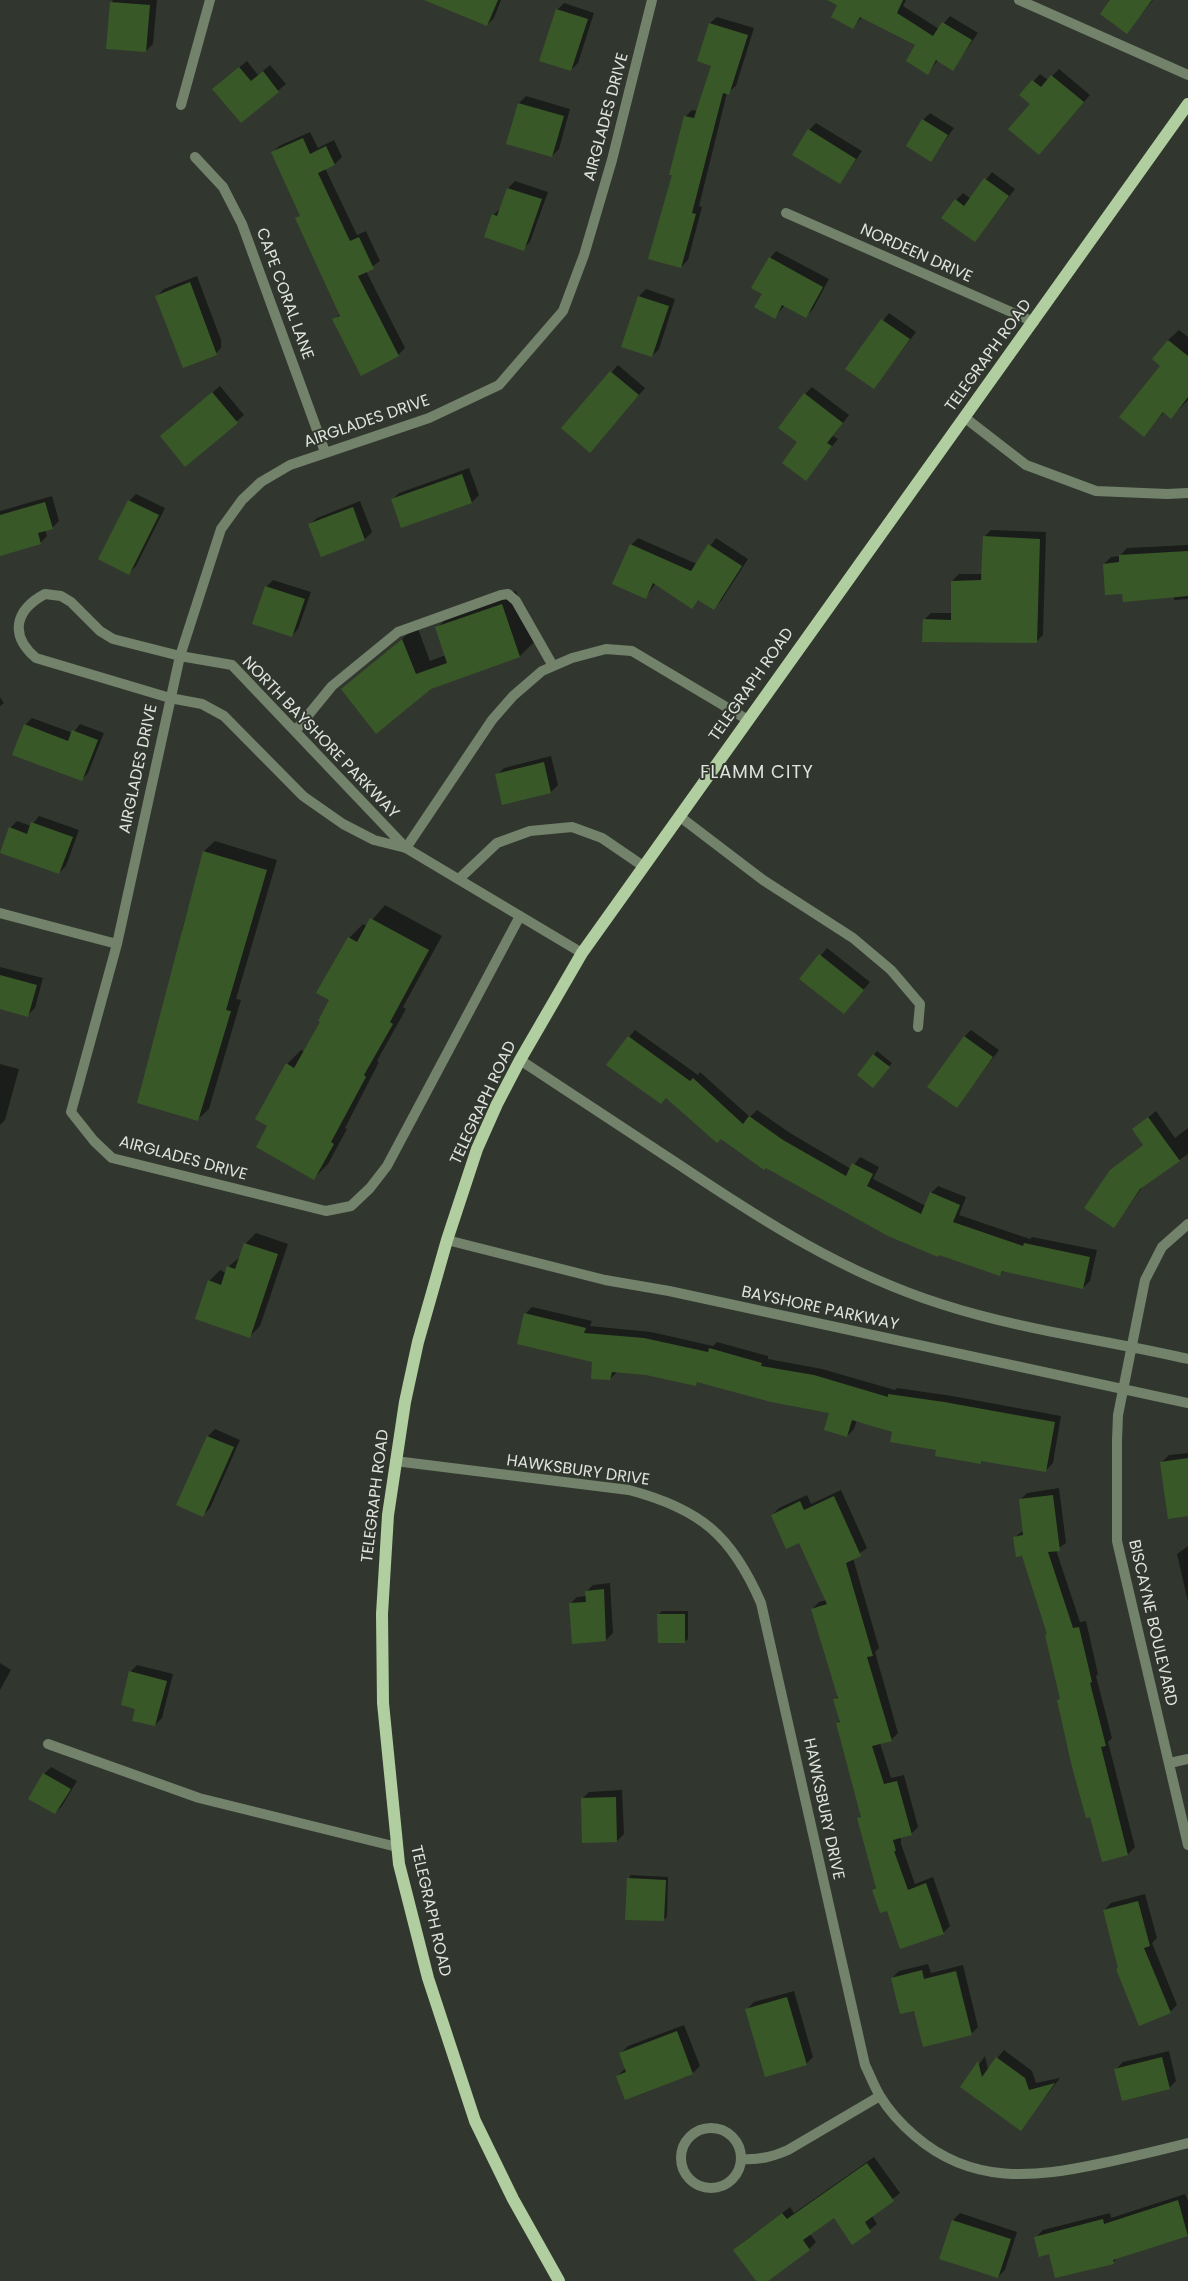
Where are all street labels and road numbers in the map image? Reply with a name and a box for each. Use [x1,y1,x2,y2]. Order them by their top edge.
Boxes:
street label: AIRGLADES DRIVE [581,51,633,183]
street label: NORDEEN DRIVE [857,221,975,287]
street label: CAPE CORAL LANE [251,226,317,362]
street label: TELEGRAPH ROAD [942,296,1036,416]
street label: AIRGLADES DRIVE [302,391,432,453]
street label: TELEGRAPH ROAD [706,625,798,745]
street label: NORTH BAYSHORE PARKWAY [237,653,403,823]
street label: AIRGLADES DRIVE [116,703,162,835]
street label: TELEGRAPH ROAD [447,1038,521,1168]
street label: AIRGLADES DRIVE [117,1133,249,1185]
street label: BAYSHORE PARKWAY [740,1283,900,1335]
street label: TELEGRAPH ROAD [358,1428,394,1564]
street label: HAWKSBURY DRIVE [505,1451,651,1491]
street label: BISCAYNE BOULEVARD [1123,1538,1181,1708]
street label: HAWKSBURY DRIVE [799,1736,847,1882]
street label: TELEGRAPH ROAD [406,1844,454,1978]

